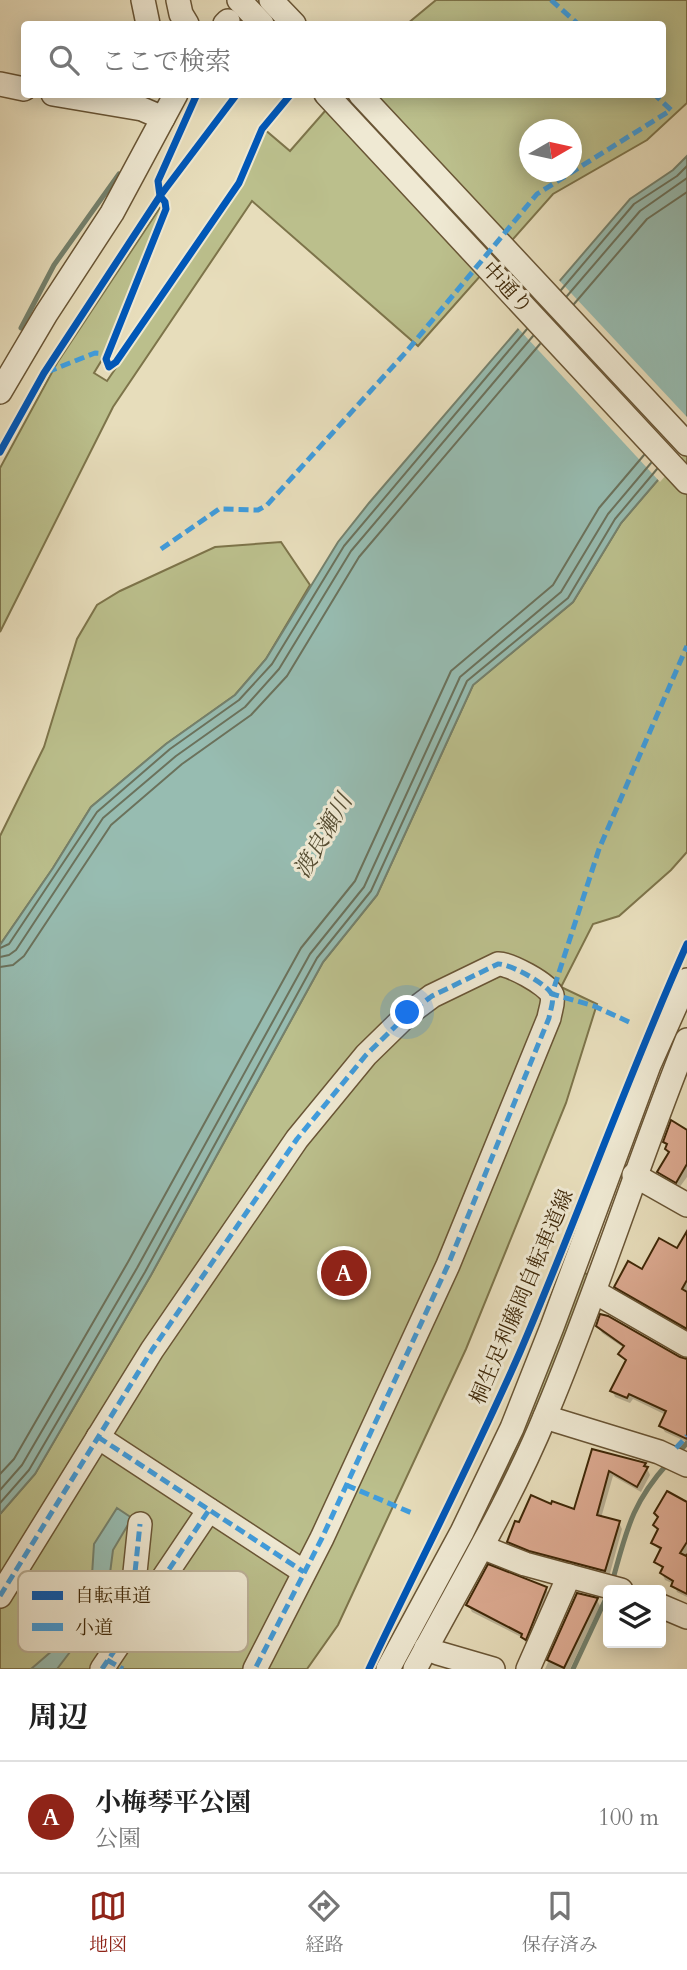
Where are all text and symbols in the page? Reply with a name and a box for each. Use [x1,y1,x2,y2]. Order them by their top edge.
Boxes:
search box [21,21,666,98]
icon: search [45,41,83,79]
text: ここで検索 [101,44,231,79]
north arrow [519,119,582,182]
street label: 中通り [475,255,539,321]
water label: 渡良瀬川 [287,786,361,884]
your location [390,995,424,1029]
street label: 桐生足利藤岡自転車道線 [464,1185,580,1409]
pin: A [321,1247,367,1299]
legend [18,1571,248,1652]
text: 自転車道 [75,1583,151,1609]
map controls [603,1585,666,1648]
button: layers [603,1585,666,1648]
text: 小道 [75,1615,113,1641]
text: 周辺 [28,1697,88,1738]
text: 小梅琴平公園 [95,1785,251,1820]
text: A [42,1802,60,1833]
text: 100 m [598,1802,659,1833]
text: 公園 [95,1823,141,1854]
tab: 地図 [89,1887,127,1958]
tab: 経路 [305,1887,344,1958]
tab: 保存済み [522,1887,598,1958]

